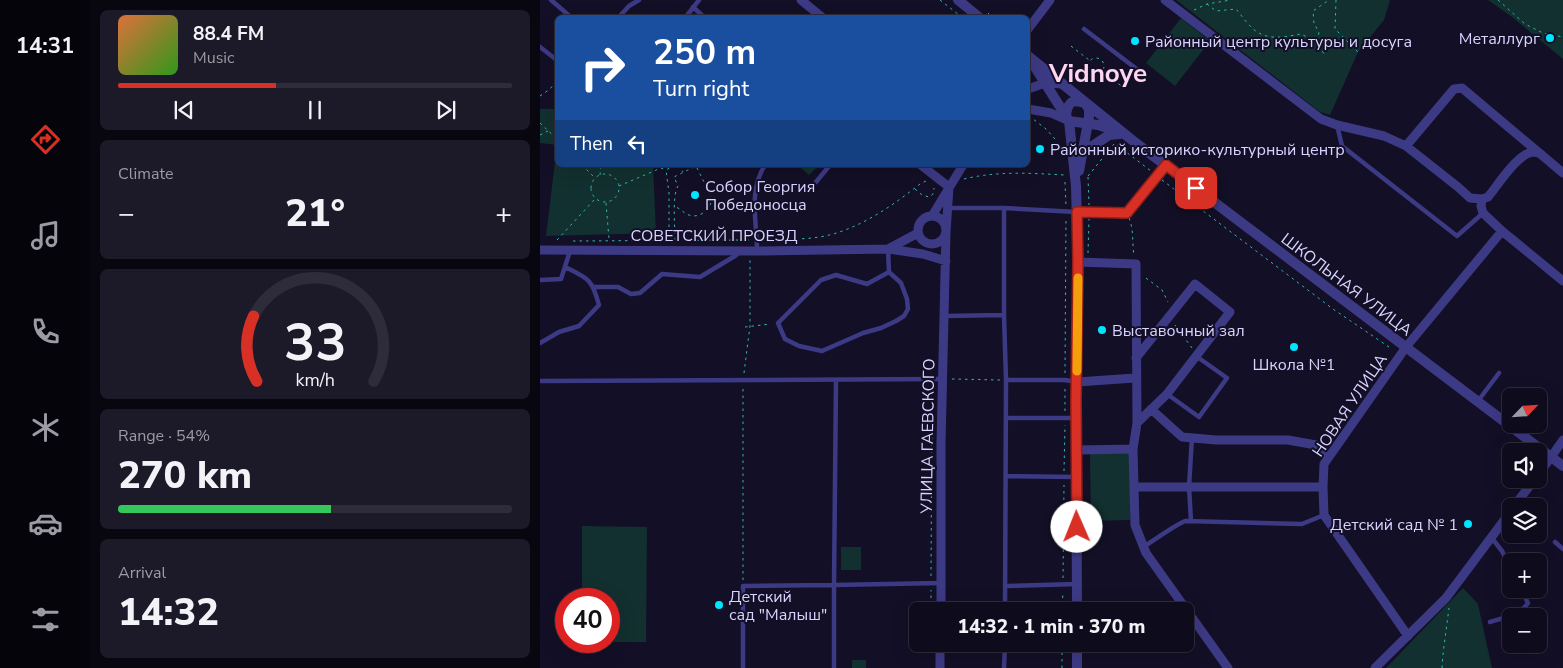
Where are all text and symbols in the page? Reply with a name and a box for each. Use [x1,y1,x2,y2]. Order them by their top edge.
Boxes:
text: 88.4 FM [193,21,264,47]
place label: Металлург [1459,28,1540,50]
text: 250 m [653,29,756,76]
text: 14:31 [16,31,74,61]
place label: Районный центр культуры и досуга [1145,31,1412,53]
marker: Металлург [1544,32,1556,44]
icon: right [570,35,635,100]
marker: Районный центр культуры и досуга [1129,35,1141,47]
text: Music [193,47,234,69]
district label: Vidnoye [1048,56,1147,91]
text: Turn right [653,74,749,104]
icon: previous [170,96,198,124]
icon: pause [301,96,329,124]
icon: next [432,96,460,124]
icon: directions [28,122,63,157]
icon: left [623,130,651,158]
text: Then [570,131,613,157]
place label: Районный историко-культурный центр [1050,139,1345,161]
marker: Районный историко-культурный центр [1034,143,1046,155]
text: Climate [118,163,173,185]
pin [1175,167,1217,209]
icon: arrive [1182,174,1210,202]
place label: Собор Георгия Победоносца [705,176,815,216]
text: 21° [285,188,345,239]
marker: Собор Георгия Победоносца [689,189,701,201]
text: − [118,195,135,233]
text: + [495,195,512,233]
icon: music [28,218,63,253]
street label: СОВЕТСКИЙ ПРОЕЗД [631,225,798,247]
street label: ШКОЛЬНАЯ УЛИЦА [1276,228,1417,342]
text: 33 [284,307,346,378]
icon: phone [28,314,63,349]
place label: Выставочный зал [1112,320,1245,342]
marker: Выставочный зал [1096,324,1108,336]
marker: Школа №1 [1288,341,1300,353]
street label: НОВАЯ УЛИЦА [1307,349,1393,461]
place label: Школа №1 [1253,354,1335,376]
street label: УЛИЦА ГАЕВСКОГО [916,358,940,515]
text: km/h [295,368,335,392]
north arrow [1502,388,1548,432]
map controls [1502,388,1547,653]
icon: climate [28,410,63,445]
text: Range · 54% [118,425,210,447]
button: sound [1502,443,1547,488]
text: 270 km [118,450,252,501]
button: layers [1502,498,1547,543]
position arrow [1050,500,1102,552]
icon: car [28,506,63,541]
place label: Детский сад № 1 [1330,514,1458,536]
marker: Детский сад № 1 [1462,518,1474,530]
button: + [1502,553,1547,598]
text: Arrival [118,562,166,584]
place label: Детский сад "Малыш" [729,586,827,626]
text: 14:32 [118,587,219,638]
speed limit sign: 40 [555,588,620,653]
marker: Детский сад "Малыш" [713,599,725,611]
icon: filters [28,602,63,637]
button: − [1502,608,1547,653]
text: 14:32 · 1 min · 370 m [958,614,1145,640]

